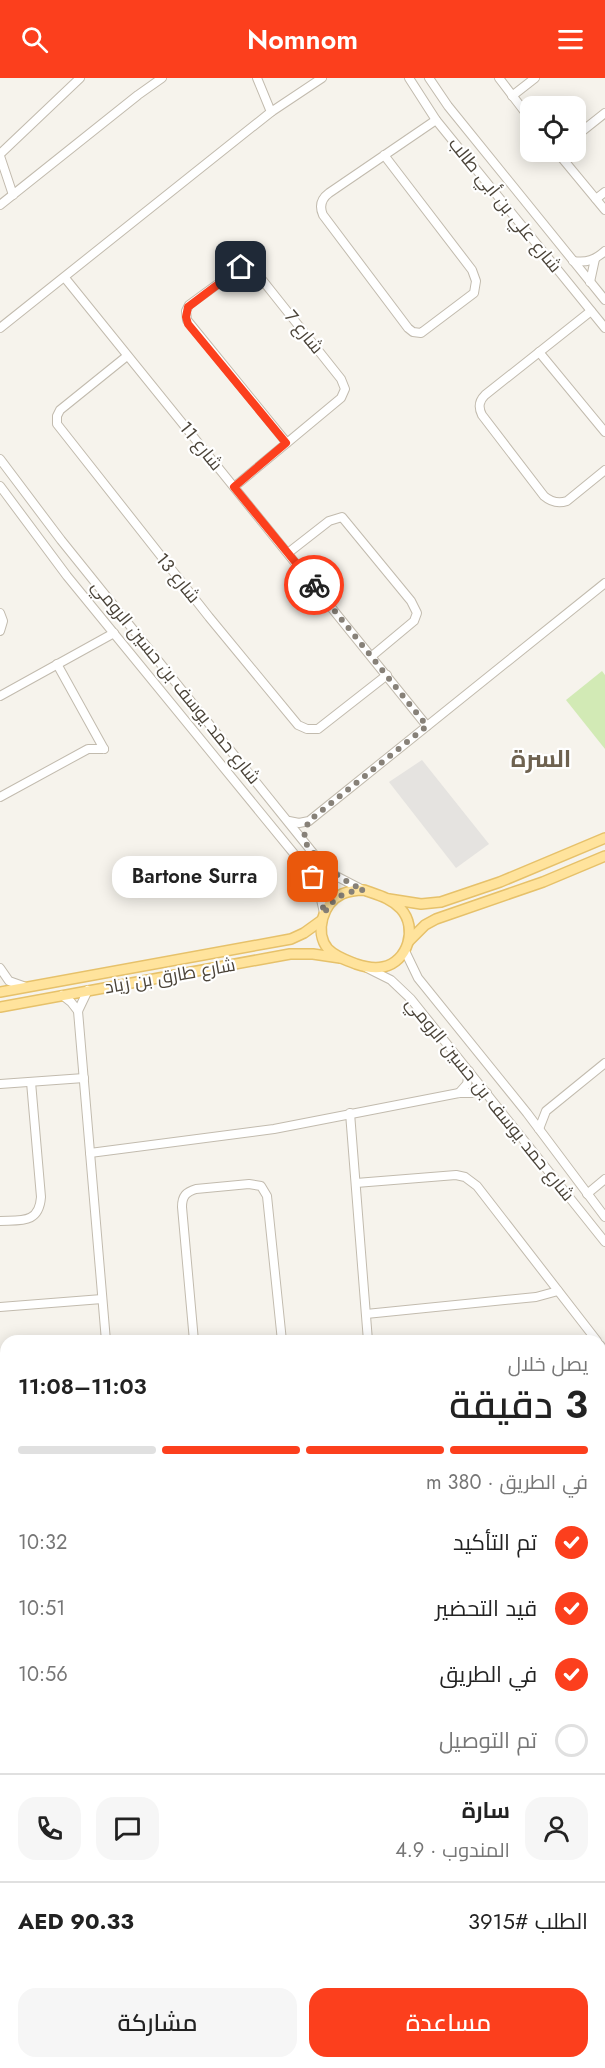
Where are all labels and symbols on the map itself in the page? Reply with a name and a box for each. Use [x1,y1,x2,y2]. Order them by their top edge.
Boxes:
street label: شارع علي بن أبي طالب [441,132,568,279]
pin [215,241,266,292]
street label: شارع 7 [278,304,330,360]
street label: شارع 11 [173,416,229,476]
street label: شارع 13 [150,547,206,609]
courier [284,555,344,615]
street label: شارع حمد يوسف بن حسين الرومي [85,574,267,790]
district label: السرة [511,741,571,776]
pin [287,851,338,902]
callout: Bartone Surra [112,856,277,898]
street label: شارع طارق بن زياد [103,952,237,1000]
street label: شارع حمد يوسف بن حسين الرومي [399,991,581,1207]

